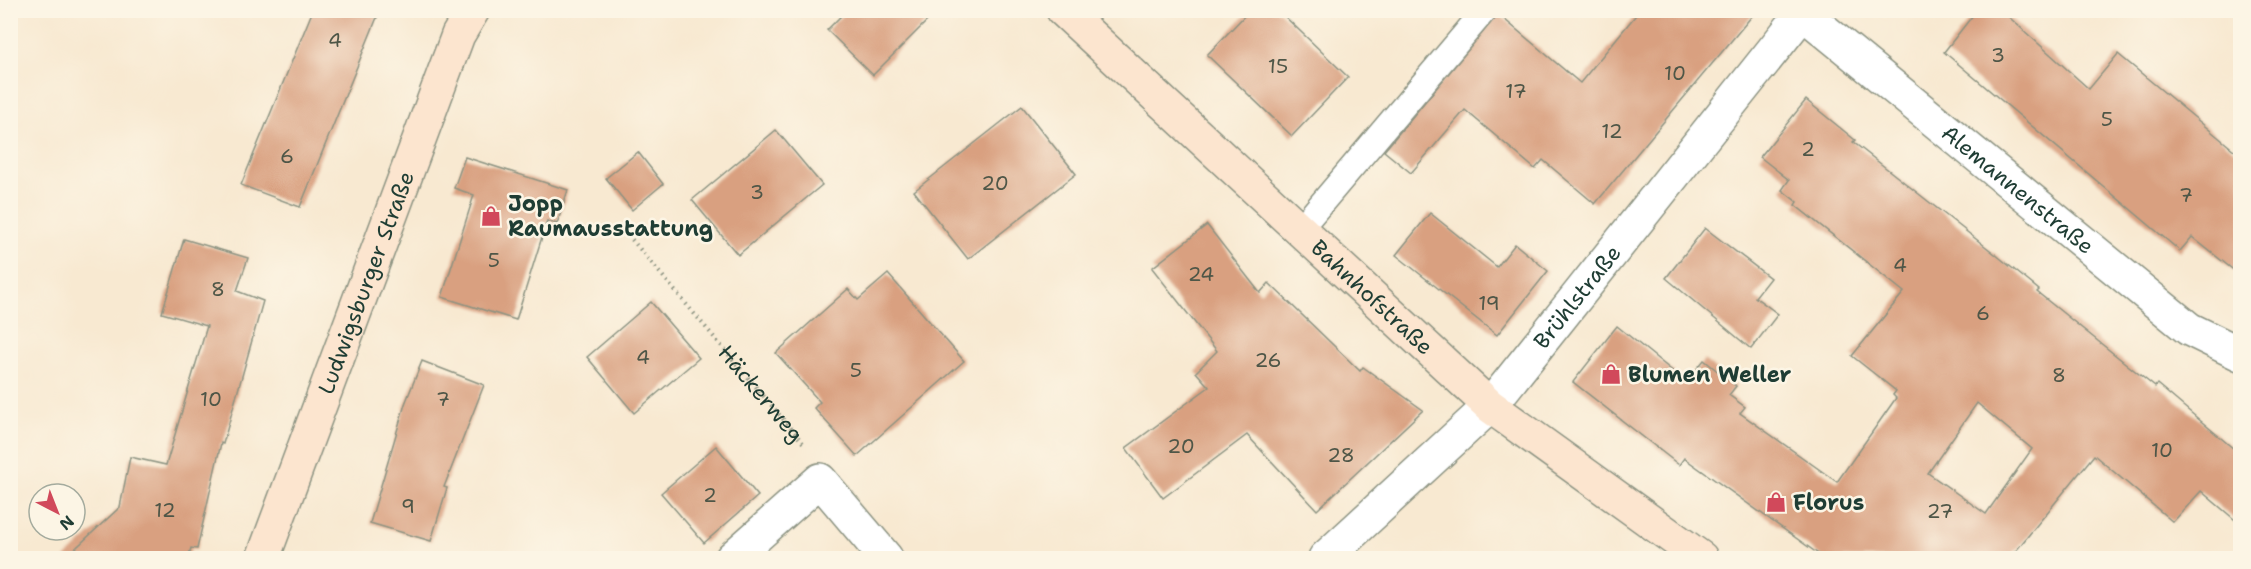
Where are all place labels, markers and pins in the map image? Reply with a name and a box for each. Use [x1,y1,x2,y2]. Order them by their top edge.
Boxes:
place label: Jopp Raumausstattung [508,189,713,243]
shop icon: Jopp Raumausstattung [479,204,503,228]
place label: Blumen Weller [1628,360,1792,389]
shop icon: Blumen Weller [1599,362,1623,386]
place label: Florus [1793,488,1864,517]
shop icon: Florus [1764,490,1788,514]

